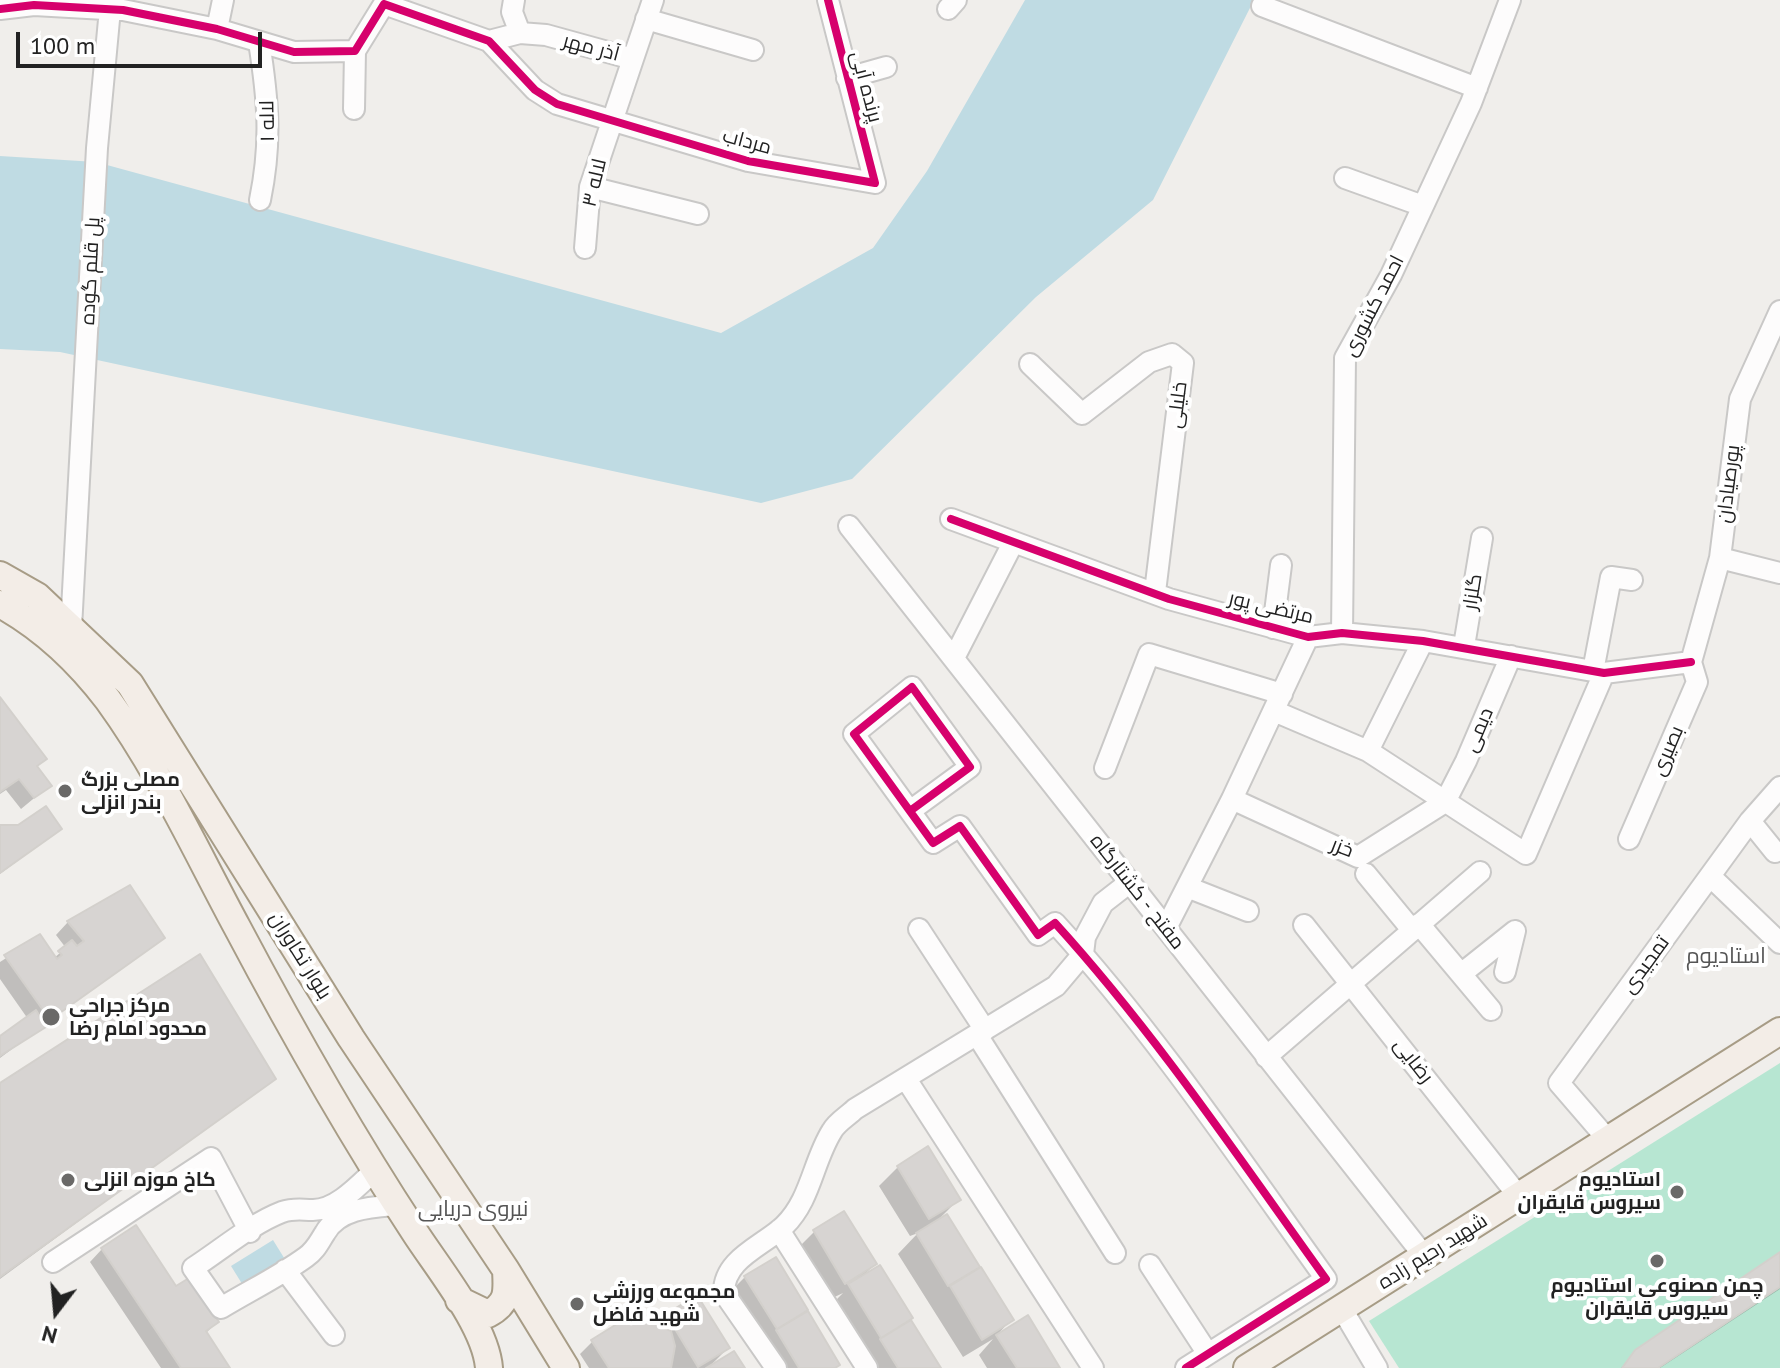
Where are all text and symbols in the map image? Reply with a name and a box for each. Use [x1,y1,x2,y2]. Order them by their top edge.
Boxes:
scale bar [20,16,266,66]
street label: آذر مهر [560,29,622,67]
text: 100 m [30,30,95,61]
street label: پرنده آبی [845,49,887,125]
street label: لاله ۱ [256,100,280,142]
street label: مرداب [720,124,774,160]
street label: لاله ۳ [578,157,612,209]
street label: پل قلم گوده [76,217,106,325]
street label: احمد کشوری [1338,251,1410,361]
street label: خلیلی [1163,380,1193,430]
street label: پورصیادان [1712,443,1746,525]
street label: گلزار [1458,572,1488,612]
street label: مرتضی پور [1226,587,1316,629]
street label: دیمی [1459,704,1499,756]
street label: بصیری [1647,722,1689,780]
place label: مصلی بزرگ بندر انزلی [81,768,180,815]
marker: مصلی بزرگ بندر انزلی [56,782,74,800]
street label: مفتح - کشتارگاه [1085,830,1189,954]
street label: خزر [1327,833,1357,863]
street label: بلوار تکاوران [264,908,336,1004]
street label: تمجیدی [1617,931,1675,999]
district label: استادیوم [1686,944,1766,970]
place label: مرکز جراحی محدود امام رضا [69,994,207,1041]
marker: مرکز جراحی محدود امام رضا [40,1006,62,1028]
street label: رضایی [1388,1034,1438,1088]
place label: کاخ موزه انزلی [84,1168,216,1192]
place label: استادیوم سیروس قایقران [1517,1168,1661,1215]
marker: کاخ موزه انزلی [59,1171,77,1189]
marker: استادیوم سیروس قایقران [1668,1183,1686,1201]
district label: نیروی دریایی [418,1197,528,1223]
street label: شهید رحیم زاده [1374,1209,1492,1295]
marker: چمن مصنوعی استادیوم سیروس قایقران [1648,1252,1666,1270]
north arrow [16,1272,96,1352]
place label: چمن مصنوعی استادیوم سیروس قایقران [1550,1274,1764,1321]
place label: مجموعه ورزشی شهید فاضل [593,1280,735,1327]
marker: مجموعه ورزشی شهید فاضل [568,1295,586,1313]
text: N [39,1320,60,1351]

